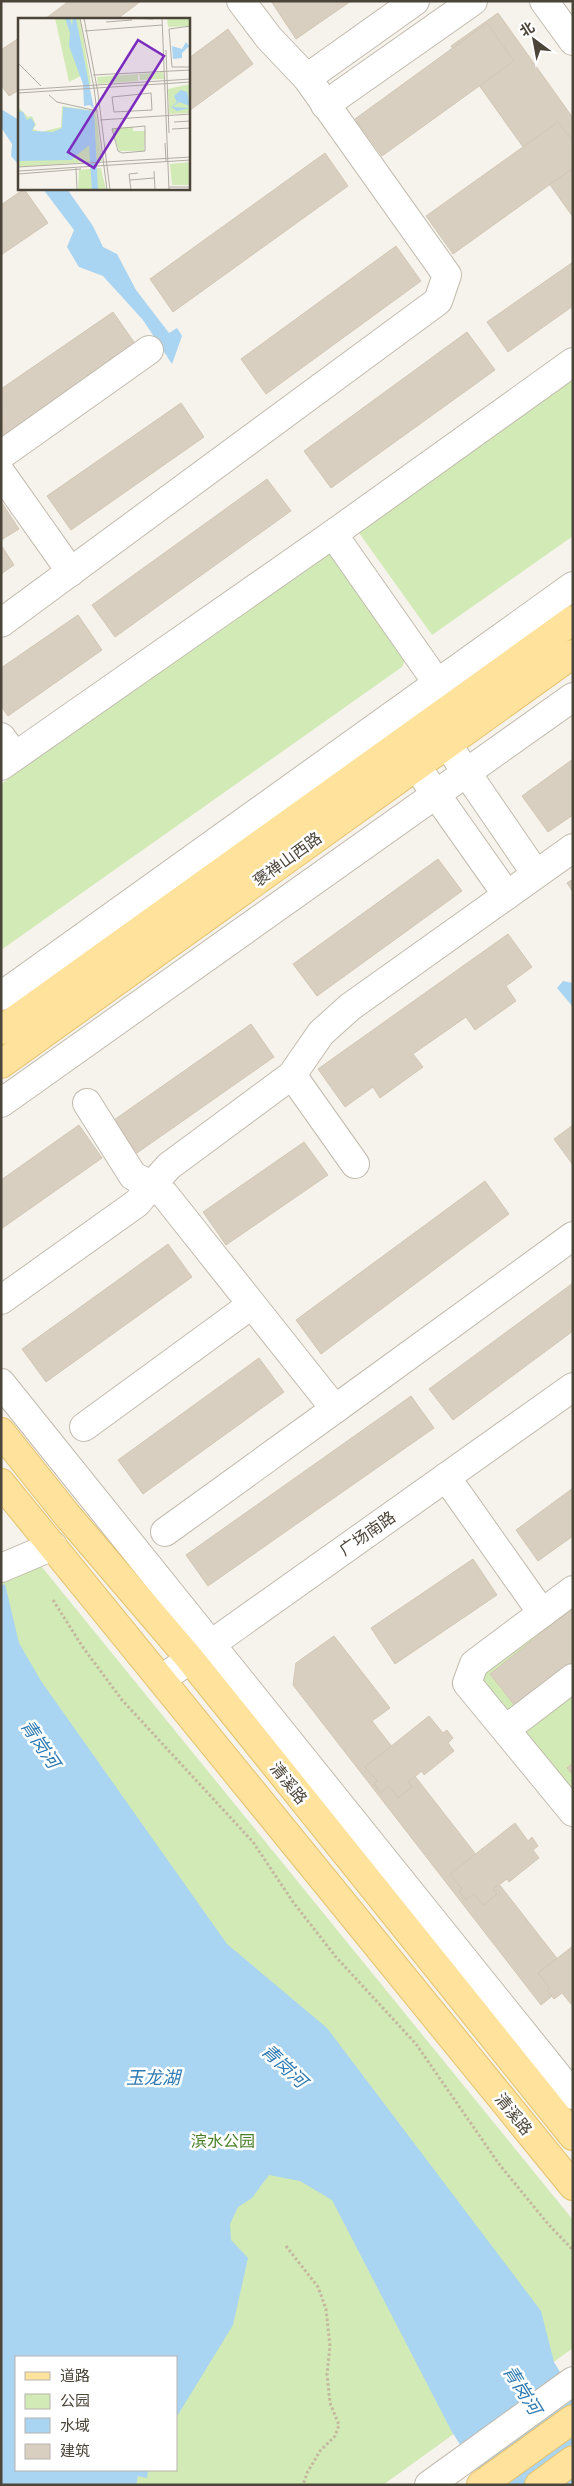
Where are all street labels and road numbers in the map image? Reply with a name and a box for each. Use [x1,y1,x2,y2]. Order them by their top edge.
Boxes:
street label: 褒禅山西路 [249,827,325,890]
street label: 广场南路 [335,1506,398,1559]
street label: 清溪路 [267,1758,312,1807]
street label: 清溪路 [492,2089,537,2138]

